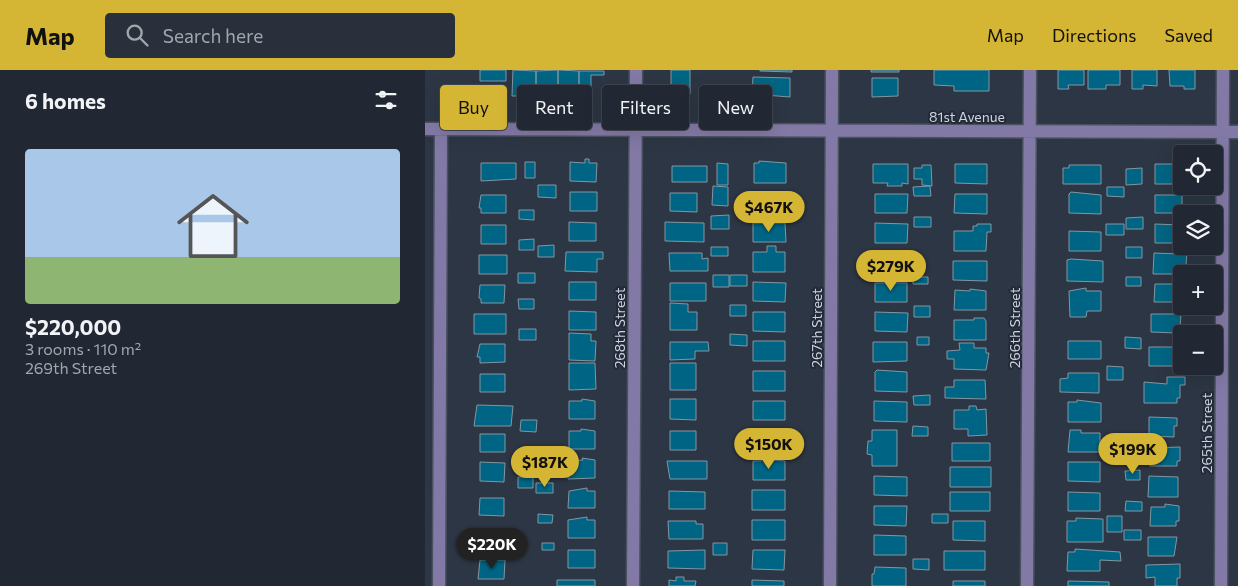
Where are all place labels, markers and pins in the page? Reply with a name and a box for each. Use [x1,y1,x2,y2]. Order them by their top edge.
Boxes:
pin: $467K [734,190,804,233]
pin: $279K [856,250,926,292]
pin: $150K [734,428,804,470]
pin: $199K [1098,432,1168,475]
pin: $187K [510,446,580,488]
pin: $220K [457,528,527,570]

